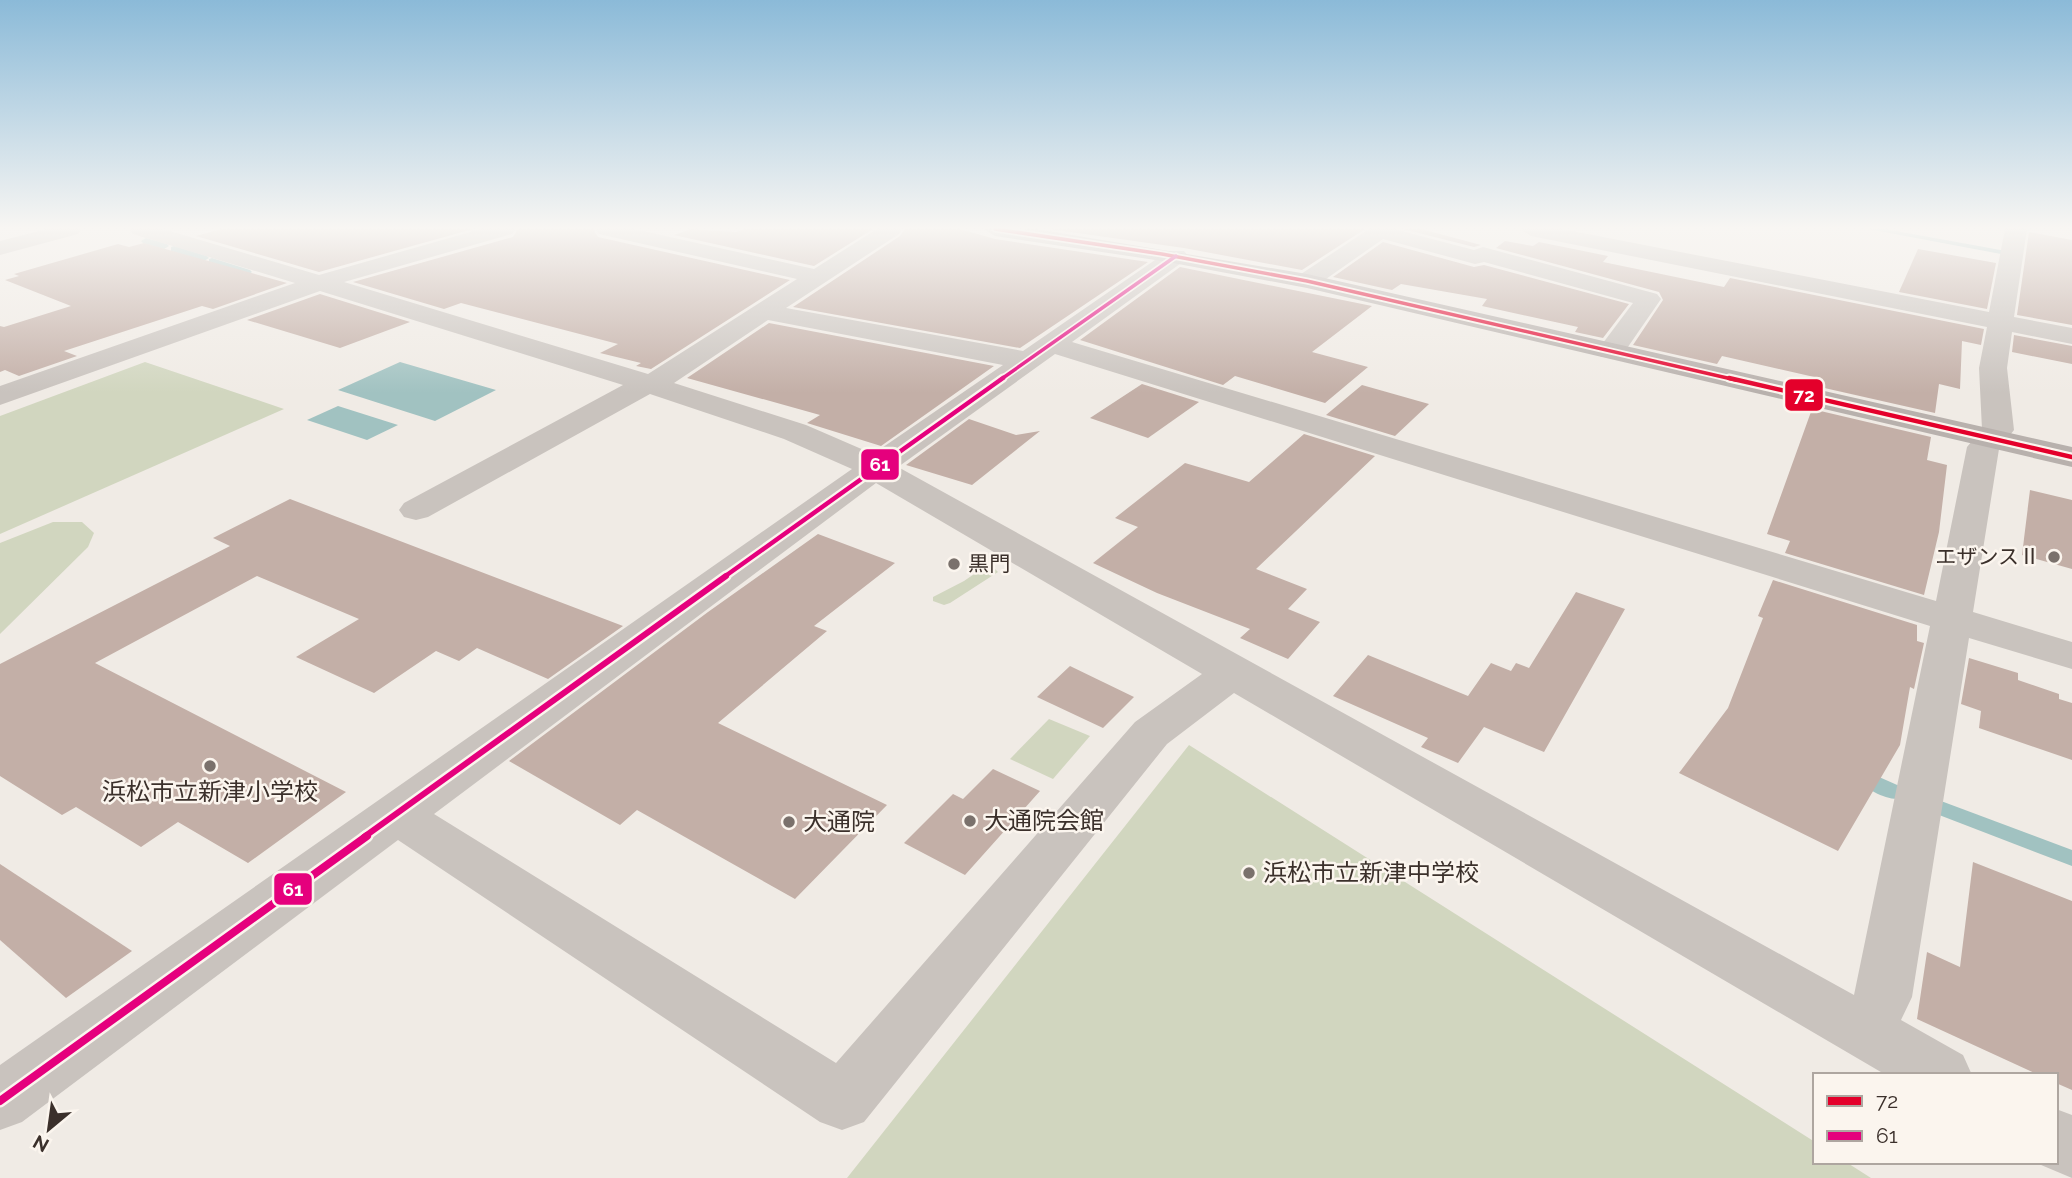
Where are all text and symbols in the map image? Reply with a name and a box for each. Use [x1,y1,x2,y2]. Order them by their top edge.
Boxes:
line badge: 72 [1784,378,1824,412]
text: 72 [1793,384,1815,406]
line badge: 61 [860,448,900,481]
text: 61 [870,453,890,475]
place label: エザンスⅡ [1935,544,2040,569]
marker: エザンスⅡ [2046,549,2062,565]
place label: 黒門 [968,551,1010,576]
marker: 黒門 [946,556,962,572]
marker: 浜松市立新津小学校 [202,758,218,774]
place label: 浜松市立新津小学校 [102,777,318,806]
place label: 大通院会館 [984,806,1104,835]
place label: 大通院 [803,807,875,836]
marker: 大通院会館 [962,813,978,829]
marker: 大通院 [781,814,797,830]
place label: 浜松市立新津中学校 [1263,858,1479,887]
marker: 浜松市立新津中学校 [1241,865,1257,881]
line badge: 61 [273,872,313,906]
text: 61 [283,878,303,900]
legend [1813,1073,2058,1164]
text: 72 [1876,1088,1898,1113]
north arrow [14,1094,84,1164]
text: 61 [1876,1123,1898,1148]
text: N [29,1131,52,1157]

